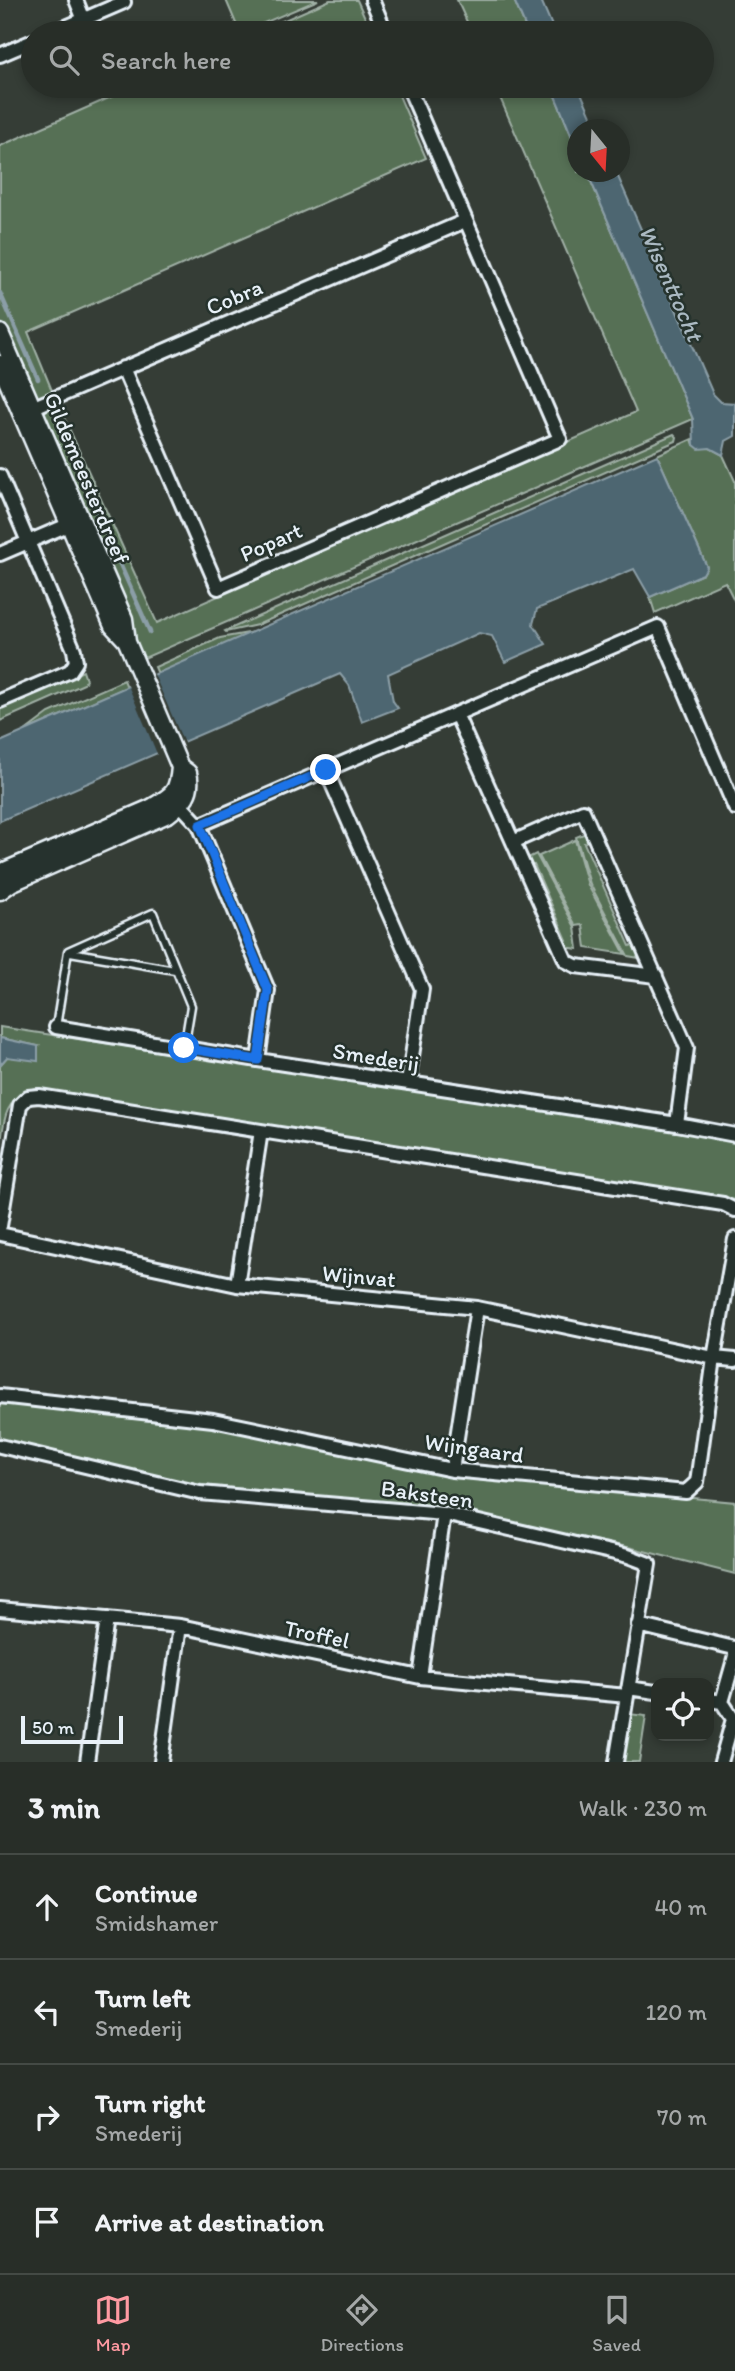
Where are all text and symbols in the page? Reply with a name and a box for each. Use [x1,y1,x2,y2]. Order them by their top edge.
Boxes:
search box [21,21,714,98]
icon: search [45,41,83,79]
text: Search here [101,44,231,76]
north arrow [567,119,630,182]
water label: Wisenttocht [633,220,711,347]
street label: Cobra [202,273,266,321]
street label: Gildemeesterdreef [38,388,136,568]
street label: Popart [236,516,307,568]
route end [310,754,341,785]
route start [168,1032,199,1063]
street label: Smederij [331,1036,421,1078]
street label: Wijnvat [321,1259,397,1293]
street label: Wijngaard [423,1427,525,1469]
street label: Baksteen [379,1474,475,1514]
street label: Troffel [282,1613,353,1655]
map controls [651,1678,714,1741]
button: locate [651,1678,714,1741]
scale bar [21,1713,122,1745]
text: 50 m [32,1716,74,1739]
text: 3 min [28,1789,100,1826]
text: Walk · 230 m [579,1794,707,1822]
text: Continue [95,1877,198,1909]
icon: ahead [28,1888,66,1926]
text: 40 m [654,1893,707,1921]
text: Smidshamer [95,1909,218,1937]
text: Turn left [95,1982,191,2014]
icon: left [28,1993,66,2031]
text: 120 m [646,1998,707,2026]
text: Smederij [95,2014,182,2042]
text: Turn right [95,2087,206,2119]
icon: right [28,2098,66,2136]
text: 70 m [657,2103,707,2131]
text: Smederij [95,2119,182,2147]
icon: arrive [28,2203,66,2241]
text: Arrive at destination [95,2206,324,2238]
tab: Map [94,2291,132,2356]
tab: Directions [320,2291,404,2356]
tab: Saved [592,2291,641,2356]

